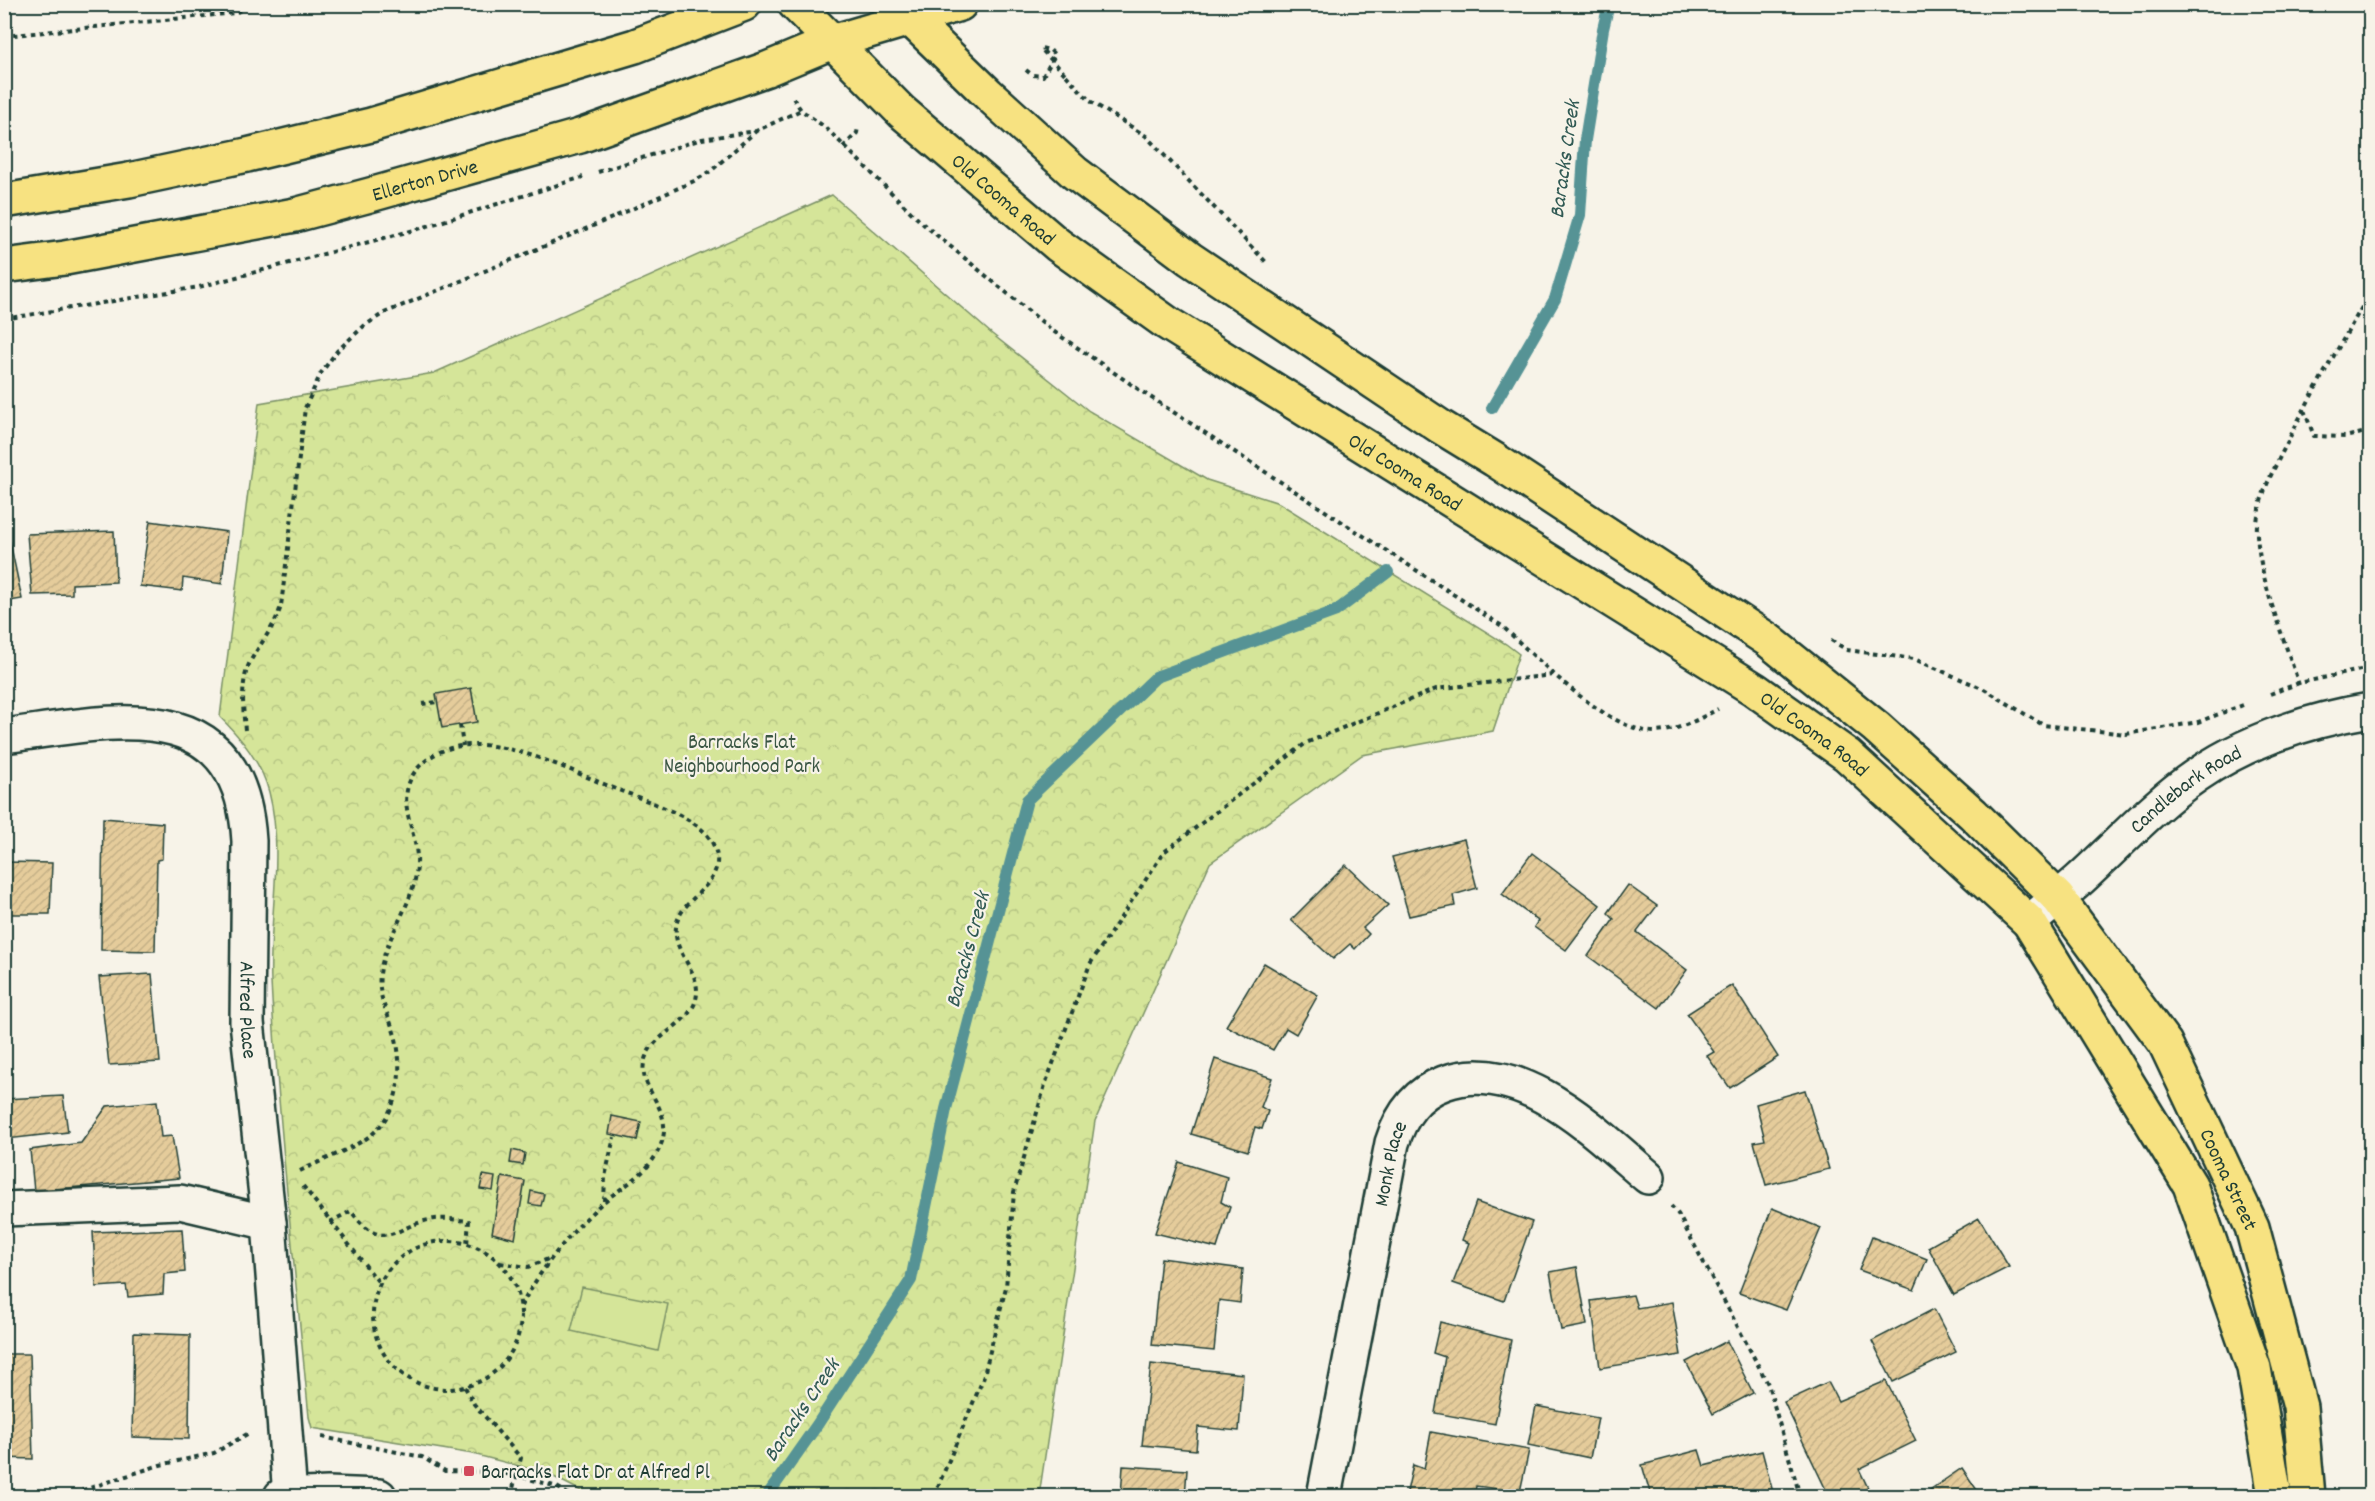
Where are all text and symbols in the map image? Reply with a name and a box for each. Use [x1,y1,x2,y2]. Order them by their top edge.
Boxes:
water label: Baracks Creek [1543,97,1590,220]
street label: Old Cooma Road [943,148,1061,255]
street label: Ellerton Drive [369,153,482,212]
street label: Old Cooma Road [1341,427,1467,521]
street label: Old Cooma Road [1752,685,1874,786]
park label: Barracks Flat Neighbourhood Park [664,729,820,783]
street label: Candlebark Road [2124,739,2248,842]
water label: Baracks Creek [939,887,1000,1011]
street label: Alfred Place [229,961,263,1060]
street label: Monk Place [1368,1117,1417,1209]
street label: Cooma Street [2190,1124,2264,1236]
water label: Baracks Creek [757,1351,850,1469]
place label: Barracks Flat Dr at Alfred Pl [481,1459,710,1489]
marker: Barracks Flat Dr at Alfred Pl [462,1464,476,1478]

